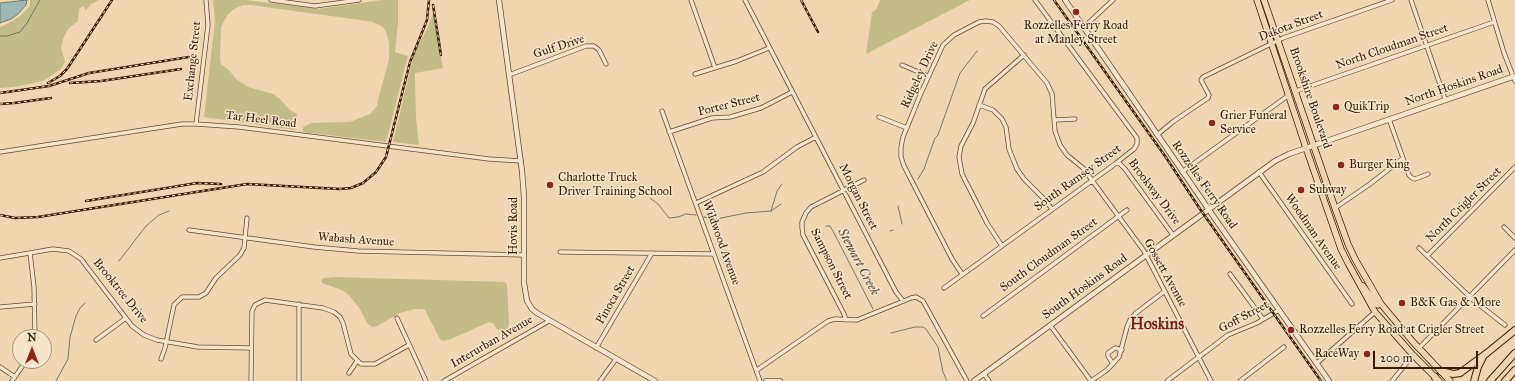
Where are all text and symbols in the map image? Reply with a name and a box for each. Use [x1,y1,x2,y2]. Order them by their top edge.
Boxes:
marker: Rozzelles Ferry Road at Manley Street [1071,7,1081,17]
street label: Dakota Street [1257,7,1325,45]
place label: Rozzelles Ferry Road at Manley Street [1024,19,1128,47]
street label: Exchange Street [182,20,204,102]
street label: North Cloudman Street [1334,21,1450,73]
street label: Gulf Drive [532,32,586,62]
street label: Ridgeley Drive [898,39,942,111]
street label: Brookshire Boulevard [1286,45,1334,151]
street label: North Hoskins Road [1403,62,1505,110]
street label: Porter Street [697,90,761,120]
place label: QuikTrip [1344,100,1389,114]
marker: QuikTrip [1331,102,1341,112]
street label: Tar Heel Road [225,109,297,131]
place label: Grier Funeral Service [1220,109,1287,137]
marker: Grier Funeral Service [1207,118,1217,128]
street label: Rozzelles Ferry Road [1168,138,1240,232]
street label: South Ramsey Street [1032,142,1124,214]
street label: Brookway Drive [1125,156,1183,228]
place label: Burger King [1349,158,1409,172]
marker: Burger King [1336,160,1346,170]
street label: Morgan Street [835,161,881,233]
street label: North Crigler Street [1423,164,1505,246]
place label: Charlotte Truck Driver Training School [558,171,672,199]
marker: Charlotte Truck Driver Training School [545,180,555,190]
place label: Subway [1309,183,1346,197]
marker: Subway [1296,185,1306,195]
street label: Woodman Avenue [1281,191,1345,273]
street label: Hovis Road [507,197,521,255]
street label: Wildwood Avenue [699,199,743,287]
street label: South Cloudman Street [997,215,1101,295]
street label: Sampson Street [807,226,855,302]
water label: Stewart Creek [834,226,882,298]
street label: Wabash Avenue [317,230,395,250]
street label: Gossett Avenue [1140,236,1190,310]
street label: South Hoskins Road [1040,251,1130,323]
street label: Brooktree Drive [90,256,150,326]
street label: Pinoca Street [593,263,639,327]
place label: B&K Gas & More [1410,296,1500,310]
street label: Goff Street [1217,298,1271,336]
marker: B&K Gas & More [1397,298,1407,308]
street label: Interurban Avenue [448,313,536,371]
district label: Hoskins [1130,315,1184,335]
place label: Rozzelles Ferry Road at Crigler Street [1299,323,1484,337]
marker: Rozzelles Ferry Road at Crigler Street [1286,325,1296,335]
north arrow [12,329,52,369]
text: N [27,331,37,344]
scale bar [1375,343,1480,369]
place label: RaceWay [1314,347,1359,361]
marker: RaceWay [1362,349,1372,359]
text: 200 m [1380,351,1413,365]

